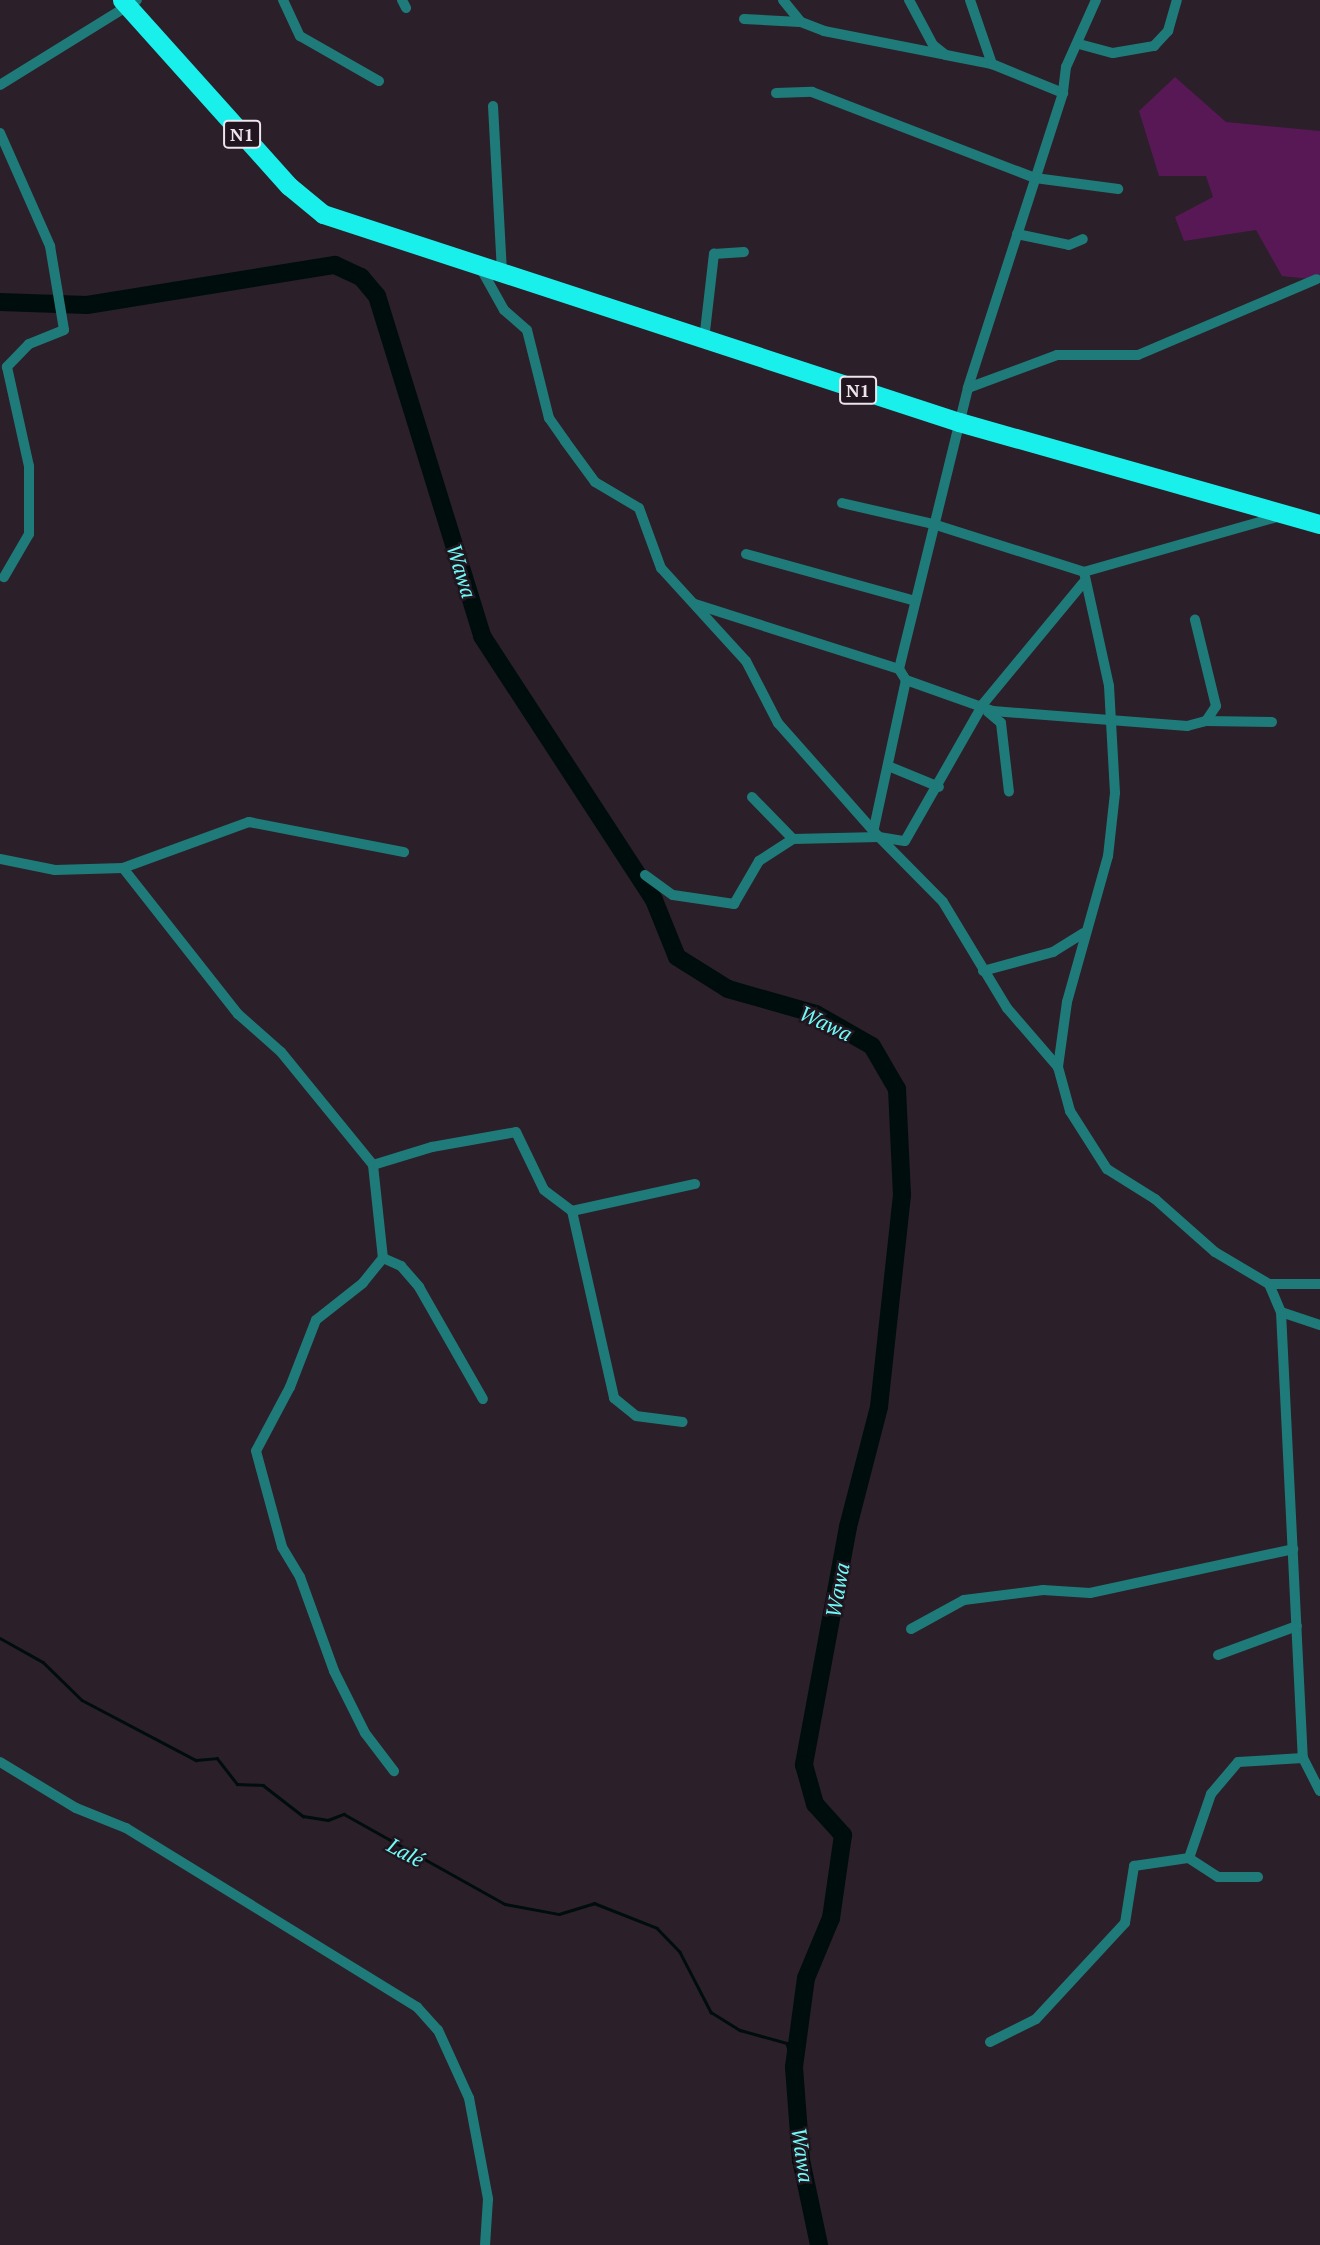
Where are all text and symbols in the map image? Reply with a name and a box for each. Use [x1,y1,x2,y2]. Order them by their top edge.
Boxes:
road number: N1 [223,119,261,148]
road number: N1 [839,376,877,404]
water label: Wawa [442,541,482,601]
water label: Wawa [796,1000,856,1046]
water label: Wawa [820,1561,854,1619]
water label: Lalé [383,1832,429,1872]
water label: Wawa [787,2126,819,2184]

